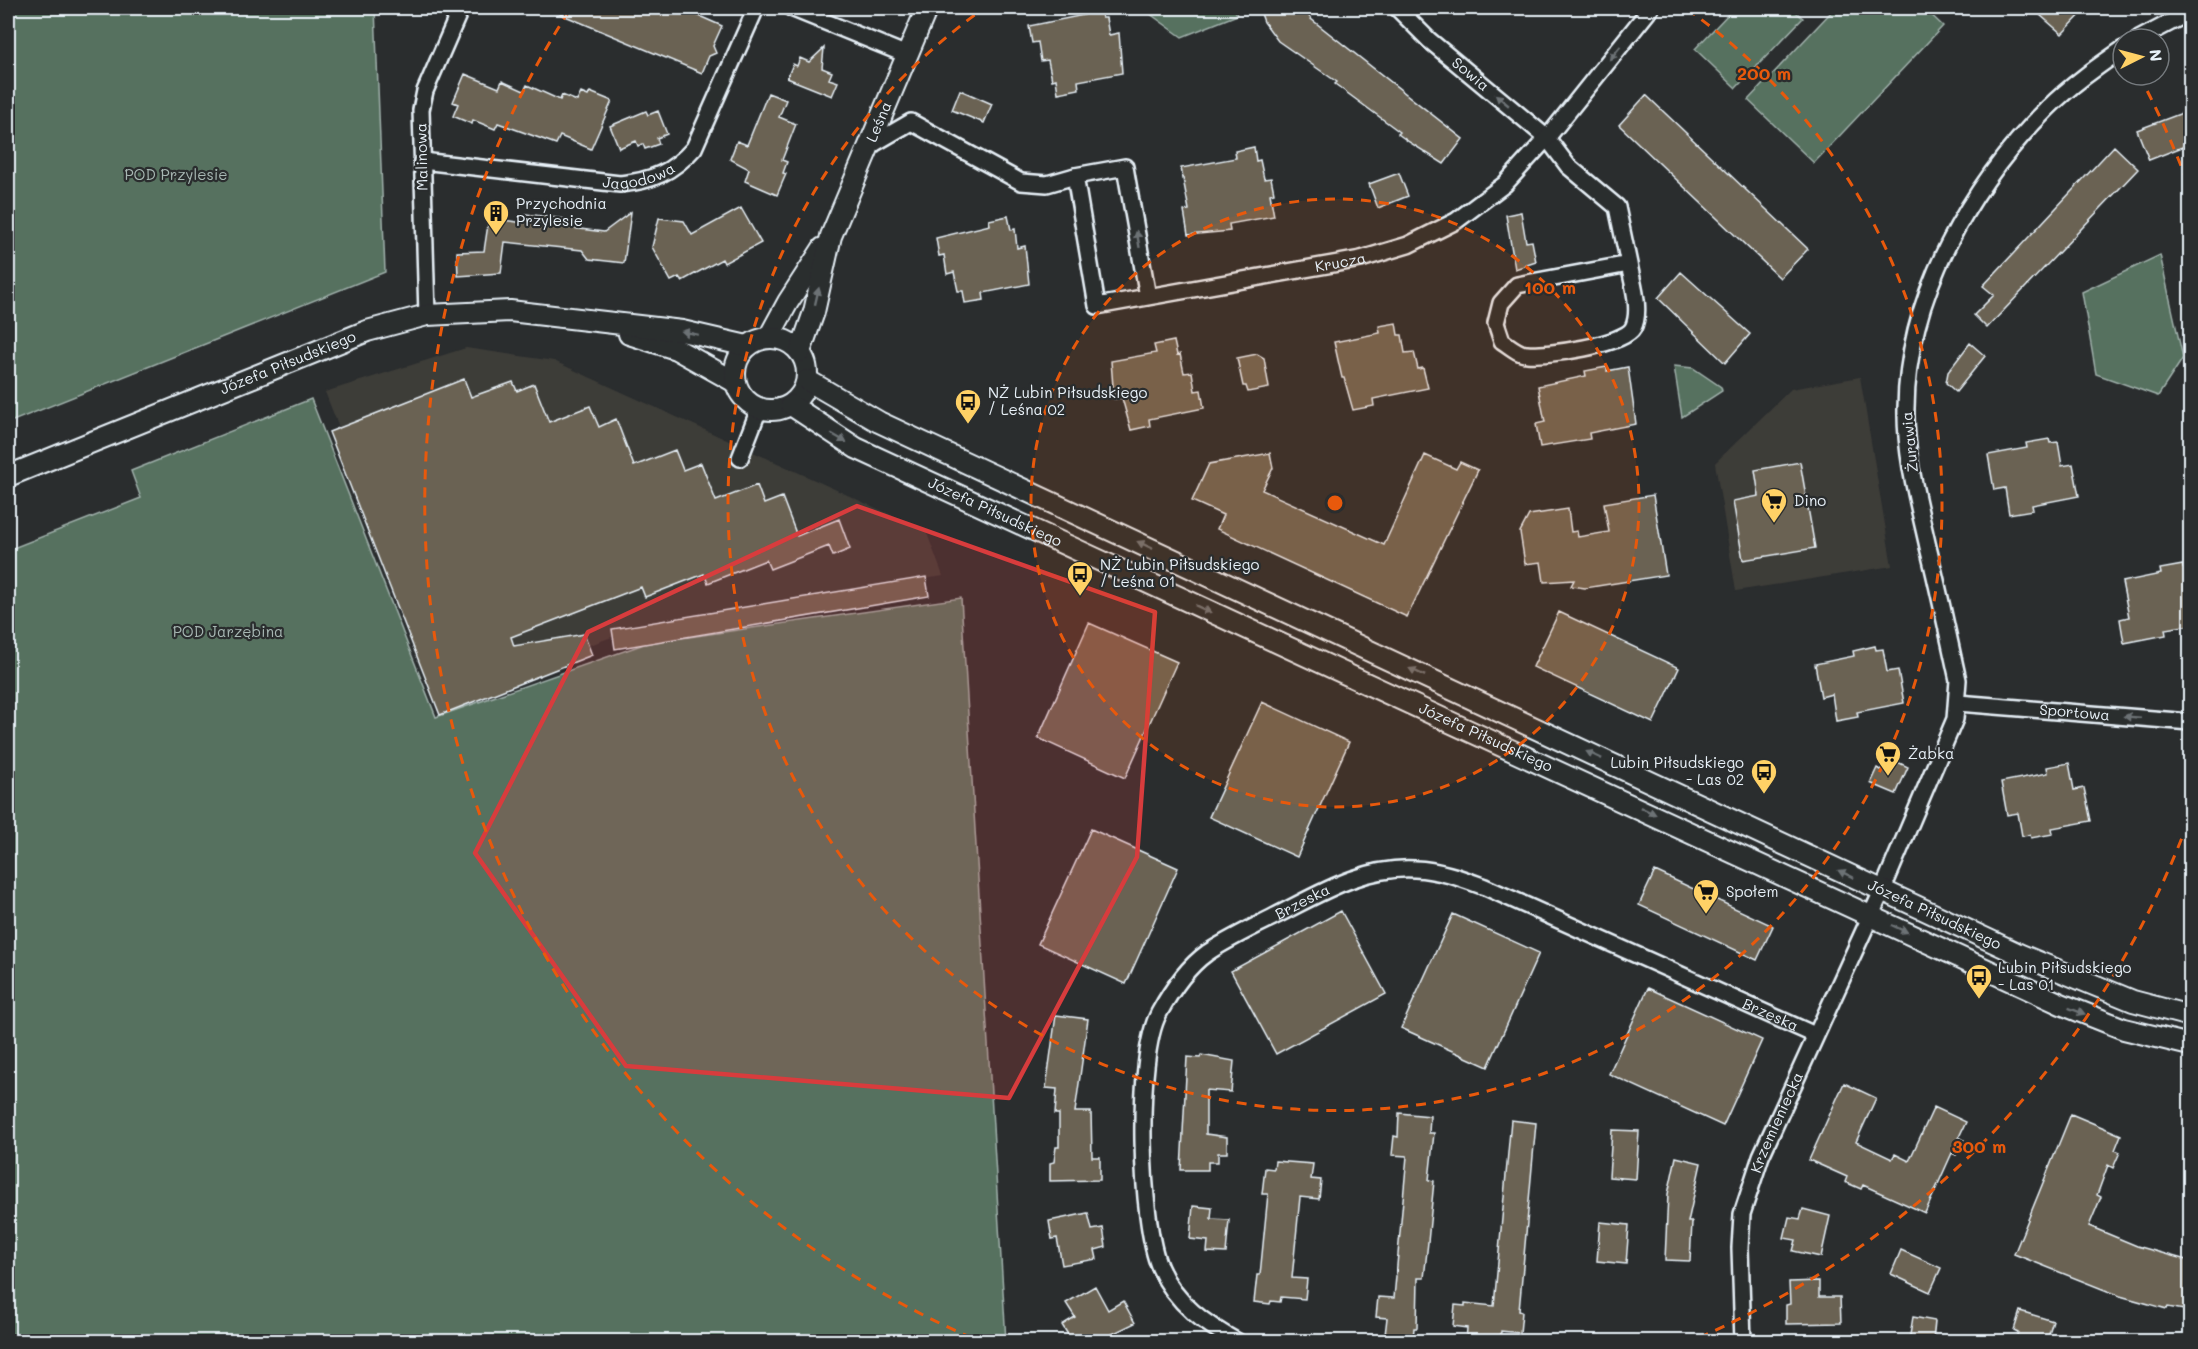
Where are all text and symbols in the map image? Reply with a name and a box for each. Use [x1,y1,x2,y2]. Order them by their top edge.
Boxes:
north arrow [2111,27,2171,87]
one-way arrow [1608,45,1621,61]
text: N [2145,48,2167,63]
street label: Sowia [1448,52,1494,95]
text: 200 m [1737,61,1791,85]
one-way arrow [1494,94,1510,107]
street label: Leśna [861,98,895,145]
street label: Malinowa [410,123,432,191]
street label: Jagodowa [601,157,678,193]
park label: POD Przylesie [124,164,228,184]
place label: Przychodnia Przylesie [516,193,607,230]
building icon: Przychodnia Przylesie [481,198,511,236]
one-way arrow [1133,229,1142,248]
street label: Krucza [1313,247,1368,276]
text: 100 m [1524,275,1576,299]
one-way arrow [813,287,823,305]
street label: Józefa Piłsudskiego [217,326,359,398]
one-way arrow [680,328,699,337]
place label: NŻ Lubin Piłsudskiego / Leśna 02 [988,382,1148,419]
bus stop icon: NŻ Lubin Piłsudskiego / Leśna 02 [953,387,983,425]
street label: Żurawia [1896,411,1922,473]
one-way arrow [831,433,847,444]
street label: Józefa Piłsudskiego [925,472,1066,551]
supermarket icon: Dino [1759,486,1789,524]
place label: Dino [1794,490,1826,510]
centre of rings [1325,493,1345,513]
one-way arrow [1137,541,1154,550]
place label: NŻ Lubin Piłsudskiego / Leśna 01 [1100,554,1260,591]
bus stop icon: NŻ Lubin Piłsudskiego / Leśna 01 [1065,559,1095,597]
one-way arrow [1194,604,1211,613]
park label: POD Jarzębina [173,621,283,641]
one-way arrow [1409,667,1426,676]
street label: Józefa Piłsudskiego [1416,697,1556,776]
street label: Sportowa [2039,699,2111,724]
one-way arrow [2123,712,2142,722]
supermarket icon: Żabka [1873,739,1903,777]
place label: Żabka [1908,743,1954,763]
one-way arrow [1585,750,1602,759]
place label: Lubin Piłsudskiego - Las 02 [1610,752,1744,789]
bus stop icon: Lubin Piłsudskiego - Las 02 [1749,757,1779,795]
one-way arrow [1639,806,1656,815]
one-way arrow [1837,870,1854,879]
street label: Józefa Piłsudskiego [1865,874,2005,953]
supermarket icon: Społem [1691,877,1721,915]
street label: Brzeska [1271,879,1333,923]
place label: Społem [1726,881,1779,901]
one-way arrow [1892,925,1909,934]
place label: Lubin Piłsudskiego - Las 01 [1998,957,2132,994]
bus stop icon: Lubin Piłsudskiego - Las 01 [1964,962,1994,1000]
street label: Brzeska [1740,993,1802,1035]
one-way arrow [2069,1006,2087,1016]
street label: Krzemieniecka [1745,1069,1807,1175]
text: 300 m [1952,1134,2006,1158]

